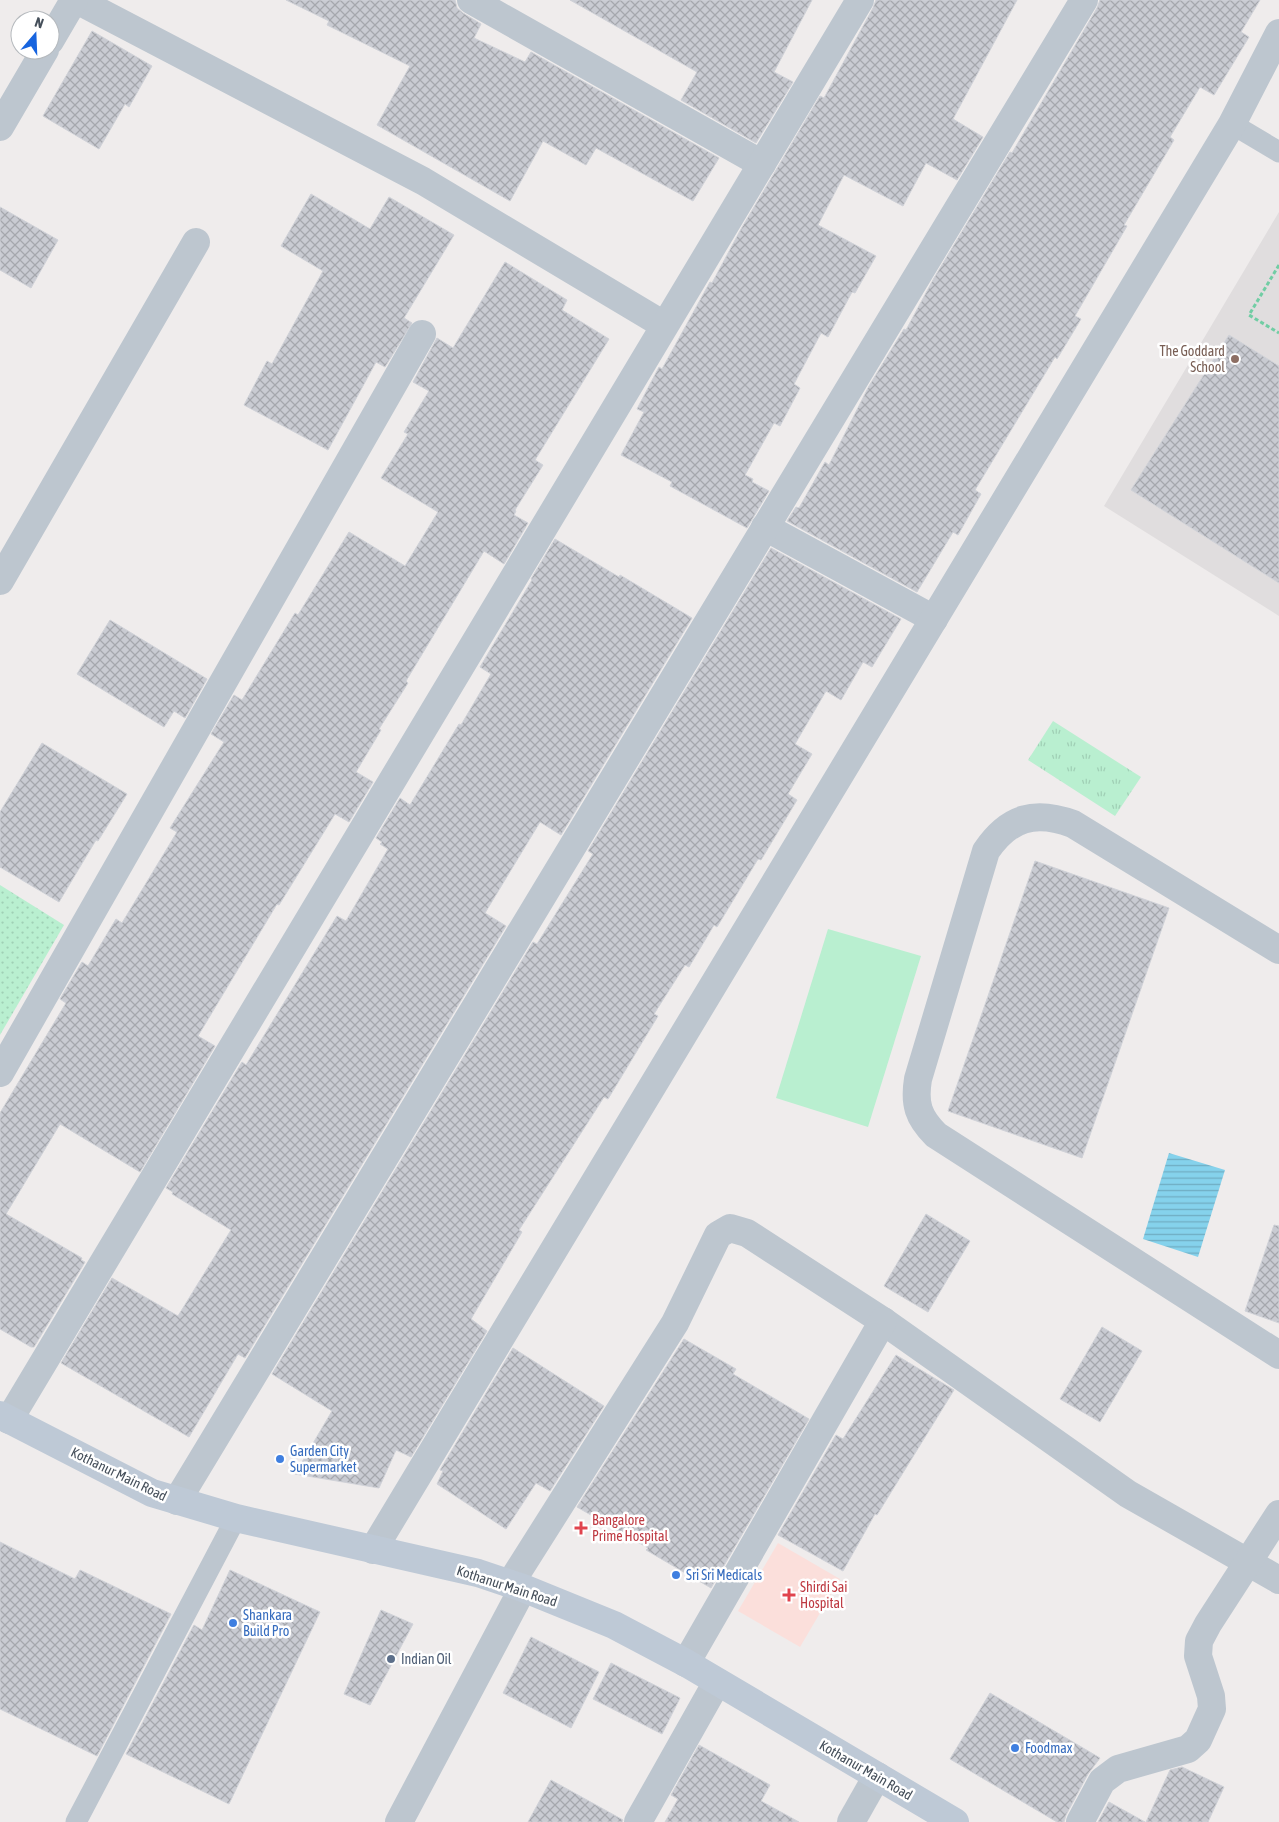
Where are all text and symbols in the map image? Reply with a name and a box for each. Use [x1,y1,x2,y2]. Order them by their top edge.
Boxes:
north arrow [10,10,60,60]
text: N [33,14,46,32]
place label: The Goddard School [1160,343,1225,375]
marker: The Goddard School [1229,353,1241,365]
place label: Garden City Supermarket [290,1443,357,1475]
street label: Kothanur Main Road [68,1444,170,1504]
marker: Garden City Supermarket [274,1453,286,1465]
place label: Bangalore Prime Hospital [592,1512,669,1544]
marker: Bangalore Prime Hospital [574,1521,588,1535]
street label: Kothanur Main Road [455,1562,559,1610]
place label: Sri Sri Medicals [686,1567,762,1583]
marker: Sri Sri Medicals [670,1569,682,1581]
place label: Shirdi Sai Hospital [800,1579,847,1611]
marker: Shirdi Sai Hospital [782,1588,796,1602]
place label: Shankara Build Pro [243,1607,292,1639]
marker: Shankara Build Pro [227,1617,239,1629]
place label: Indian Oil [401,1651,452,1667]
marker: Indian Oil [385,1653,397,1665]
street label: Kothanur Main Road [817,1737,915,1803]
place label: Foodmax [1025,1740,1073,1756]
marker: Foodmax [1009,1742,1021,1754]

